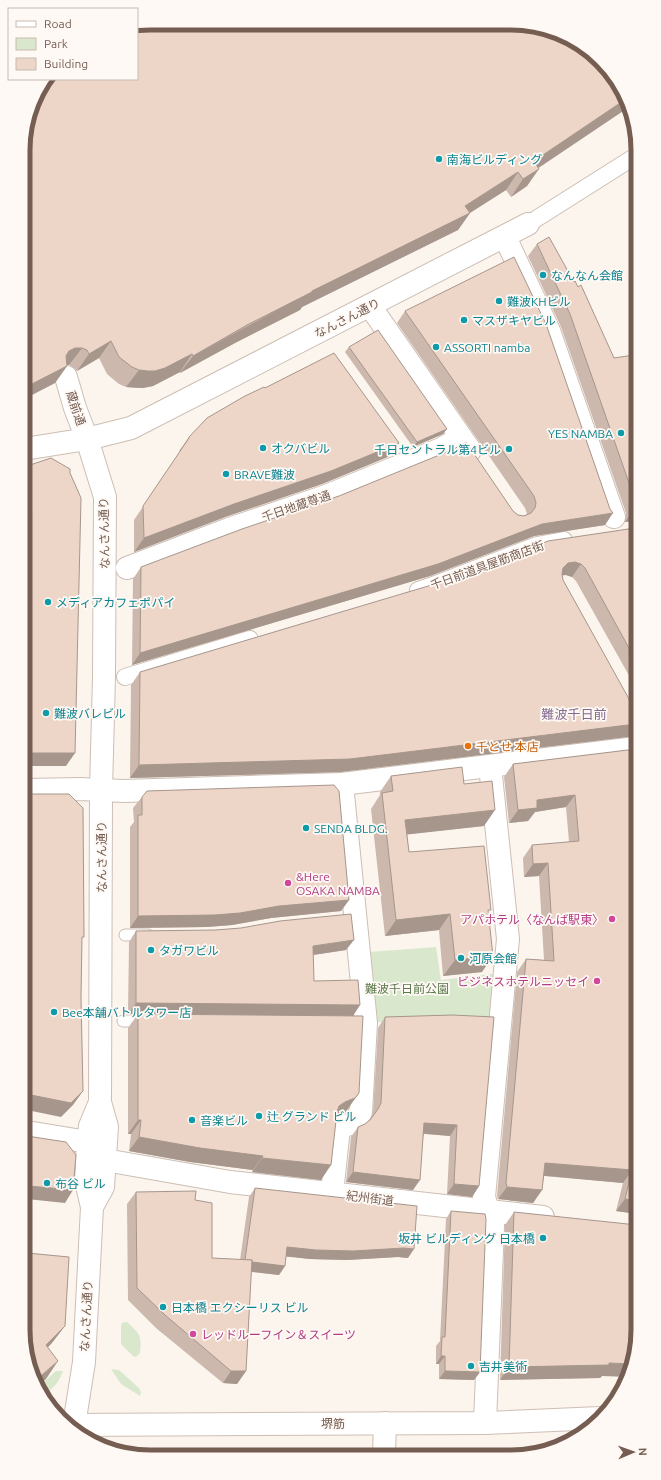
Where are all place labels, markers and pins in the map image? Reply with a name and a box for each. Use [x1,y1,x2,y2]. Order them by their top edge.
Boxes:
place label: 南海ビルディング [447,153,542,166]
marker: 南海ビルディング [434,154,444,164]
place label: なんなん会館 [551,269,623,282]
marker: なんなん会館 [538,270,548,280]
place label: 難波KHビル [507,295,571,308]
marker: 難波KHビル [494,296,504,306]
place label: マスザキヤビル [472,314,556,327]
marker: マスザキヤビル [459,315,469,325]
place label: ASSORTI namba [444,341,530,354]
marker: ASSORTI namba [431,342,441,352]
place label: YES NAMBA [548,427,613,440]
marker: YES NAMBA [616,428,626,438]
place label: オクバビル [271,442,330,455]
marker: オクバビル [258,443,268,453]
place label: 千日セントラル第4ビル [374,443,501,456]
marker: 千日セントラル第4ビル [504,444,514,454]
place label: BRAVE難波 [234,468,295,481]
marker: BRAVE難波 [221,469,231,479]
place label: メディアカフェポパイ [56,596,175,609]
marker: メディアカフェポパイ [43,597,53,607]
place label: 難波バレビル [54,707,126,720]
marker: 難波バレビル [41,708,51,718]
place label: 千とせ 本店 [476,740,539,753]
marker: 千とせ 本店 [463,741,473,751]
place label: SENDA BLDG. [314,822,388,835]
marker: SENDA BLDG. [301,823,311,833]
place label: &Here OSAKA NAMBA [296,870,380,897]
marker: &Here OSAKA NAMBA [283,878,293,888]
place label: アパホテル〈なんば駅東〉 [460,913,604,926]
marker: アパホテル〈なんば駅東〉 [607,914,617,924]
place label: タガワビル [159,944,219,957]
marker: タガワビル [146,945,156,955]
place label: 河原会館 [469,952,517,965]
marker: 河原会館 [456,953,466,963]
place label: ビジネスホテルニッセイ [457,975,589,988]
marker: ビジネスホテルニッセイ [592,976,602,986]
place label: Bee本舗バトルタワー店 [62,1006,191,1019]
marker: Bee本舗バトルタワー店 [49,1007,59,1017]
place label: 辻 グランド ビル [267,1110,357,1123]
marker: 辻 グランド ビル [254,1111,264,1121]
place label: 音楽ビル [200,1114,248,1127]
marker: 音楽ビル [187,1115,197,1125]
place label: 布谷 ビル [55,1177,106,1190]
marker: 布谷 ビル [42,1178,52,1188]
place label: 坂井 ビルディング 日本橋 [398,1232,535,1245]
marker: 坂井 ビルディング 日本橋 [538,1233,548,1243]
place label: 日本橋 エクシーリス ビル [171,1301,309,1314]
marker: 日本橋 エクシーリス ビル [158,1302,168,1312]
place label: レッドルーフイン＆スイーツ [201,1328,356,1341]
marker: レッドルーフイン＆スイーツ [188,1329,198,1339]
place label: 吉井美術 [479,1360,527,1373]
marker: 吉井美術 [466,1361,476,1371]

